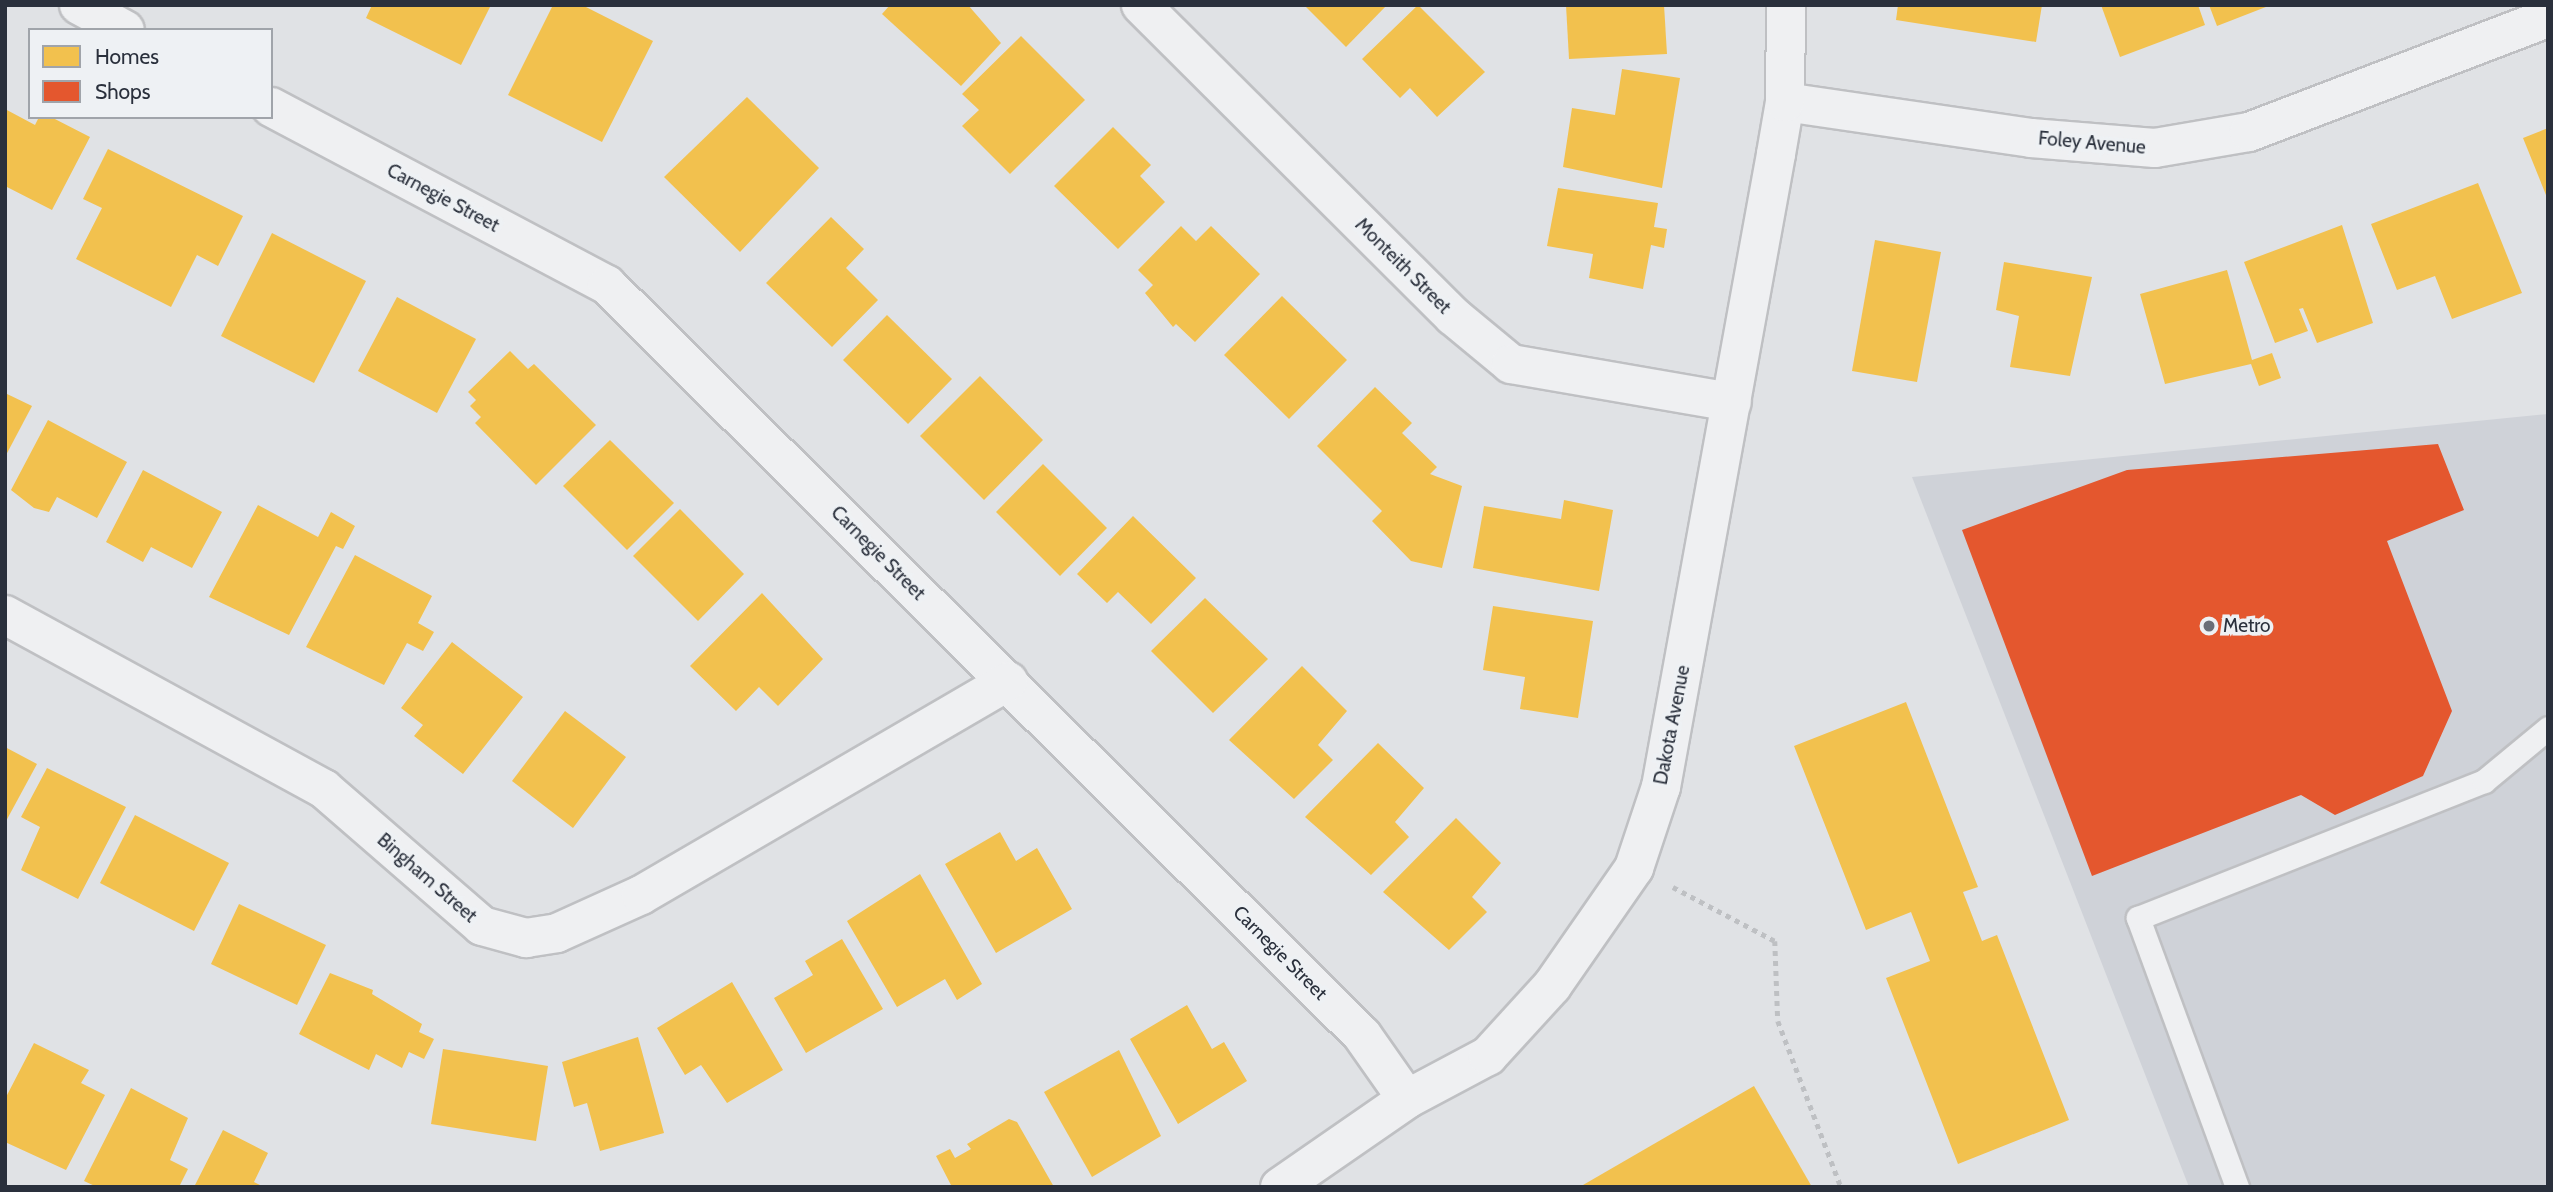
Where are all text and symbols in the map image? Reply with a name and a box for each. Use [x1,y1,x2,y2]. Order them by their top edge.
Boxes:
legend [28,28,273,119]
text: Homes [95,44,159,69]
text: Shops [95,79,150,104]
street label: Foley Avenue [2037,127,2147,159]
street label: Carnegie Street [383,159,503,237]
street label: Monteith Street [1350,213,1456,319]
street label: Carnegie Street [826,501,930,605]
place label: Metro [2223,615,2271,637]
marker: Metro [2201,618,2217,634]
street label: Dakota Avenue [1649,663,1695,787]
street label: Bingham Street [373,829,481,927]
street label: Carnegie Street [1228,901,1332,1005]

